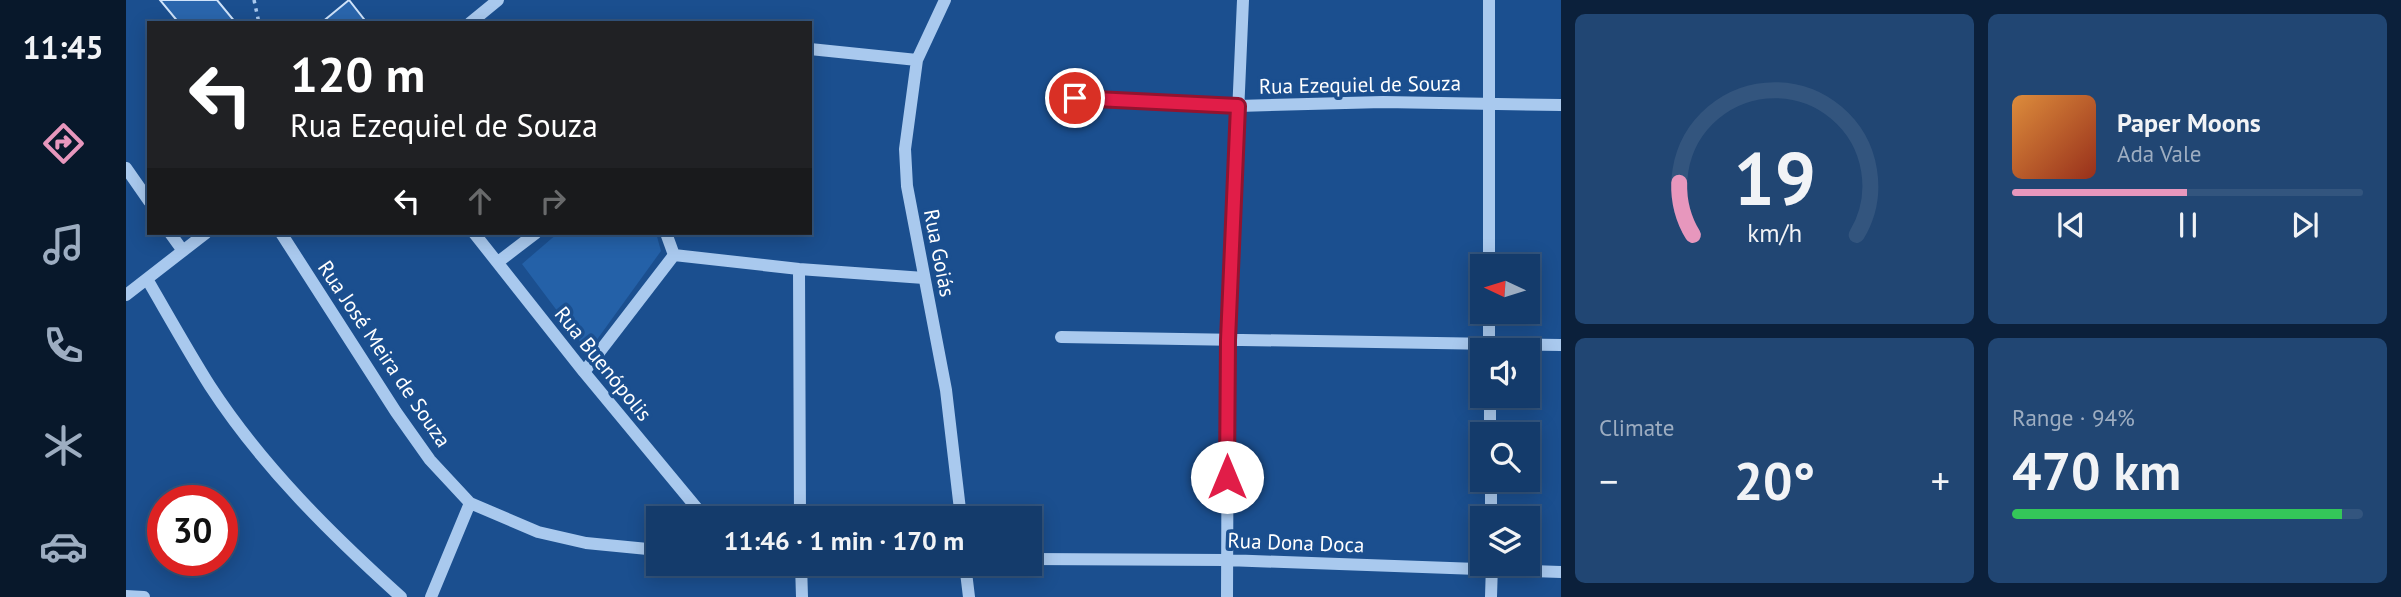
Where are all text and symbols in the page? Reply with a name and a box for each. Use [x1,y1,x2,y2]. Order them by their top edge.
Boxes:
text: 11:45 [22,26,104,68]
text: 120 m [290,42,425,106]
icon: left [175,49,266,140]
pin [1045,68,1105,128]
street label: Rua Ezequiel de Souza [1259,69,1461,100]
icon: arrive [1056,79,1094,117]
text: Rua Ezequiel de Souza [290,104,598,146]
text: Paper Moons [2117,106,2261,139]
icon: directions [39,119,88,168]
text: 19 [1733,132,1816,226]
text: Ada Vale [2117,139,2201,168]
icon: left [388,182,426,220]
icon: ahead [461,182,499,220]
icon: right [534,182,572,220]
icon: previous [2052,206,2090,244]
icon: pause [2169,206,2207,244]
icon: next [2286,206,2324,244]
street label: Rua Goiás [918,207,961,299]
text: km/h [1747,217,1802,249]
icon: music [39,220,88,269]
north arrow [1470,254,1540,324]
map controls [1470,254,1540,576]
street label: Rua José Meira de Souza [312,255,457,452]
street label: Rua Buenópolis [549,301,658,427]
icon: phone [39,321,88,370]
button: sound [1470,338,1540,408]
text: Range · 94% [2012,403,2135,432]
text: Climate [1599,413,1674,442]
icon: climate [39,421,88,470]
button: search [1470,422,1540,492]
text: 470 km [2012,437,2181,504]
position arrow [1190,440,1264,514]
text: 20° [1734,447,1815,514]
text: − [1599,456,1618,505]
text: + [1931,456,1950,505]
speed limit sign: 30 [147,485,238,576]
button: layers [1470,506,1540,576]
icon: car [39,522,88,571]
text: 11:46 · 1 min · 170 m [724,524,964,557]
street label: Rua Dona Doca [1227,527,1365,558]

